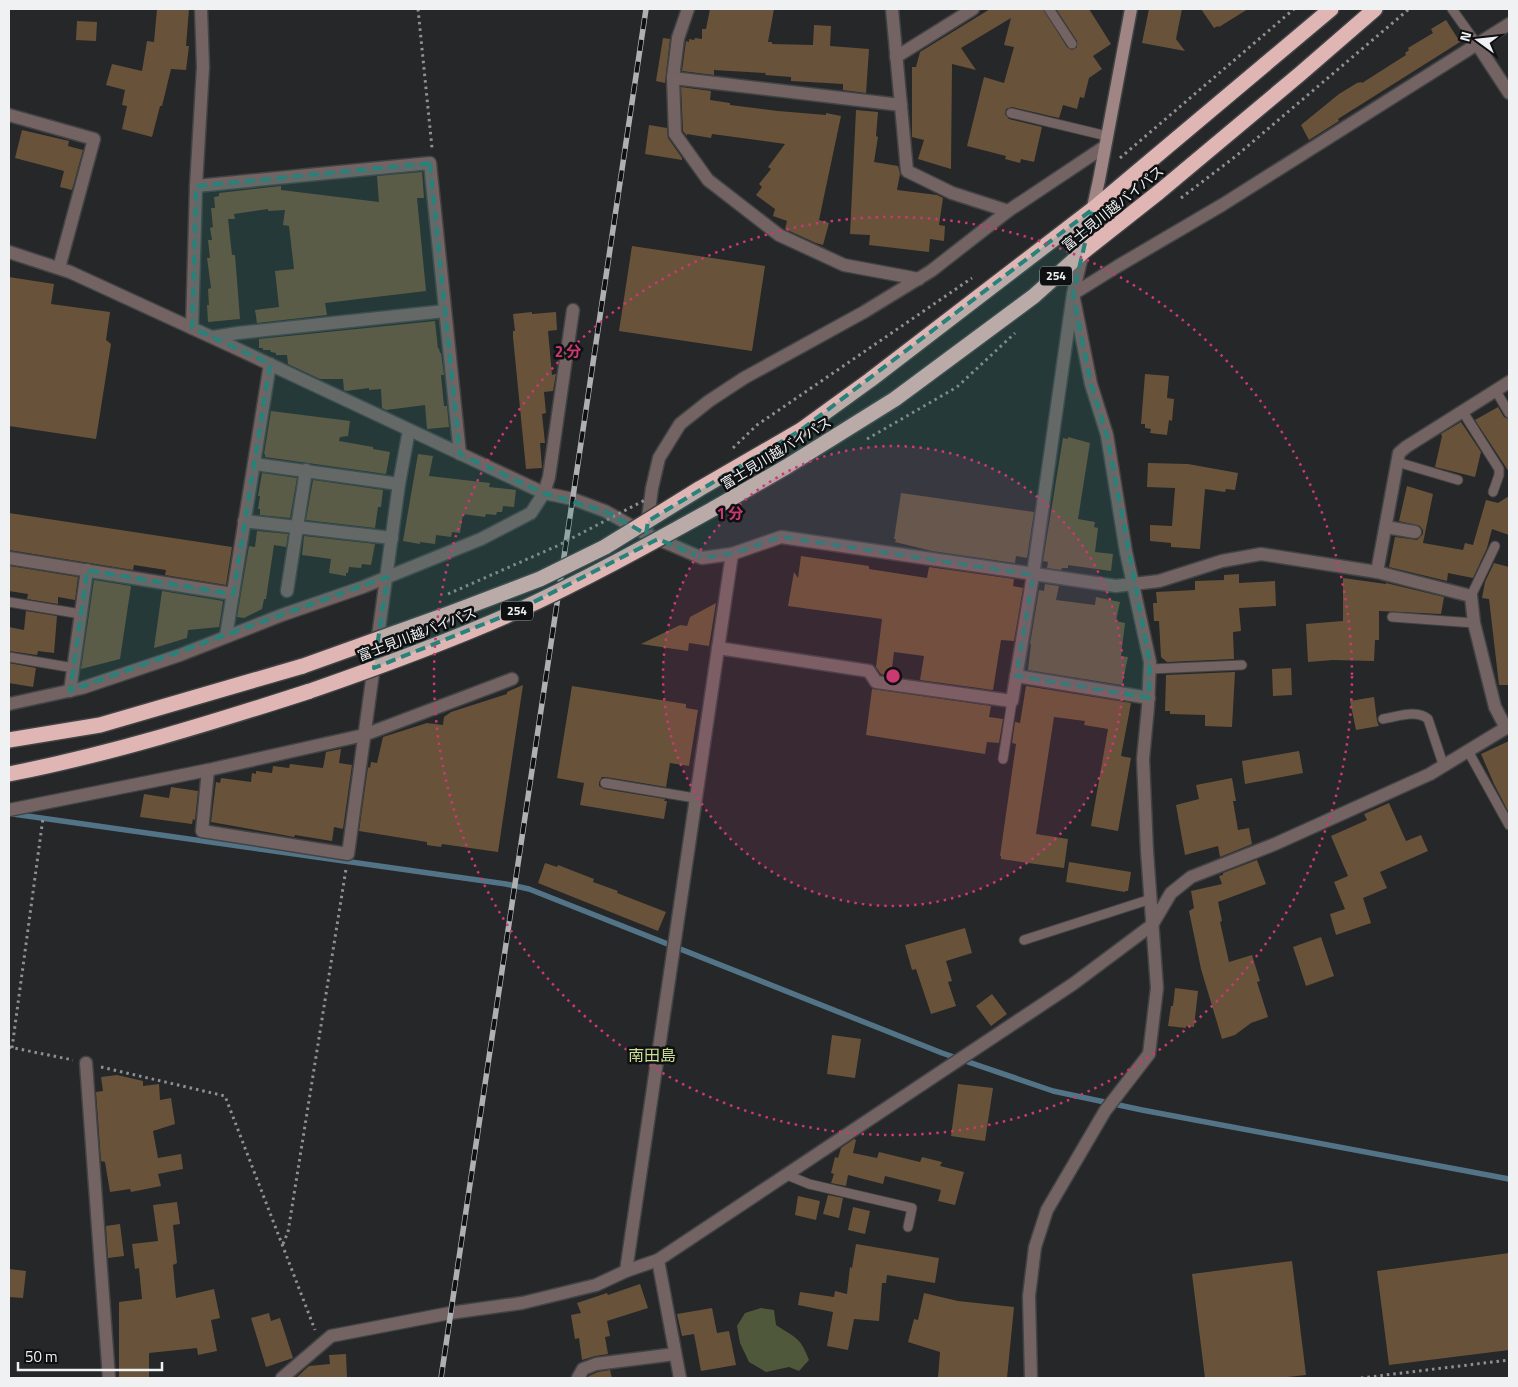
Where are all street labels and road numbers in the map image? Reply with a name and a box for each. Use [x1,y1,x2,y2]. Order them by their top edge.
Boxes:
street label: 富士見川越バイパス [1057,160,1168,255]
road number: 254 [1040,266,1072,286]
street label: 富士見川越バイパス [716,411,835,494]
street label: 富士見川越バイパス [354,601,479,666]
road number: 254 [501,602,533,620]

